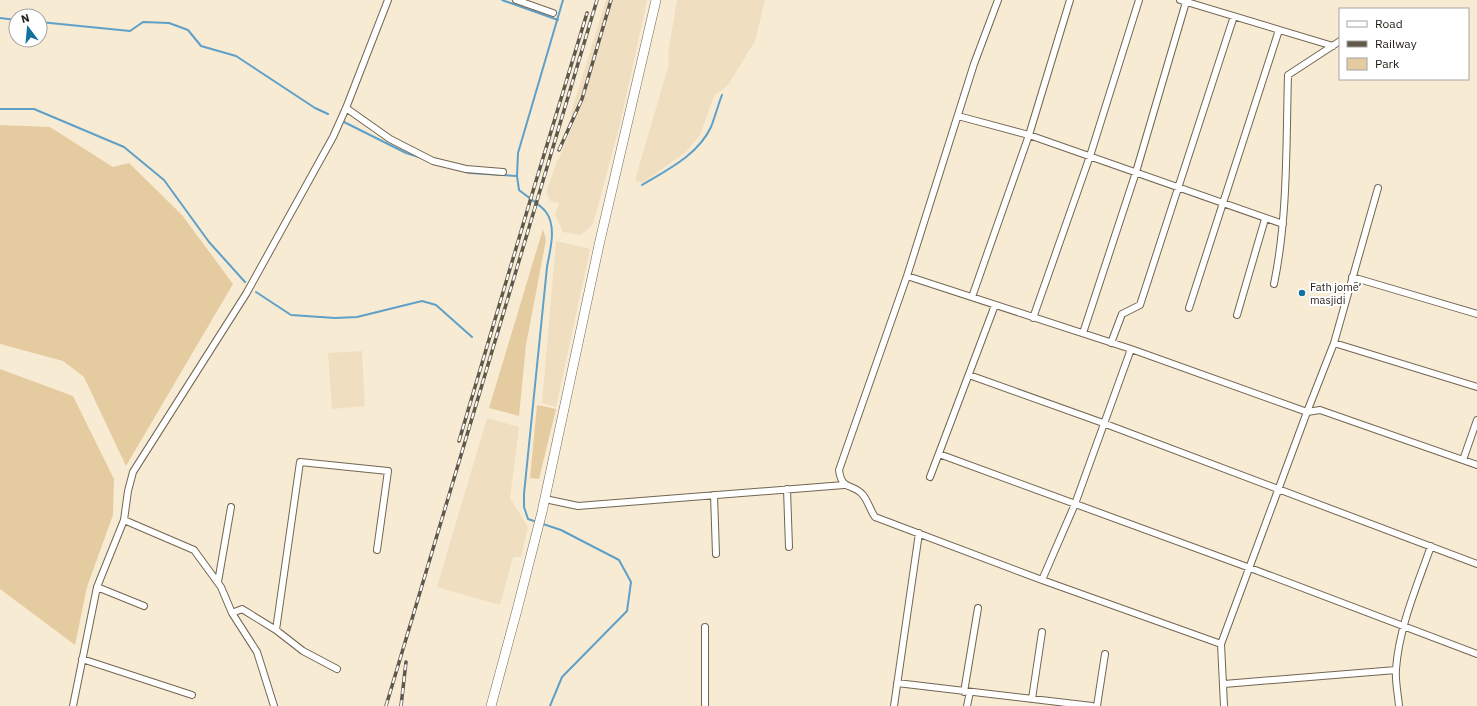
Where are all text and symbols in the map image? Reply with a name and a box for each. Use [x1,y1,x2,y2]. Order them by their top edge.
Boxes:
north arrow [8,8,48,48]
legend [1339,8,1469,80]
text: N [19,11,31,26]
text: Road [1375,16,1403,31]
text: Railway [1375,36,1417,51]
text: Park [1375,56,1400,71]
place label: Fath jome’ masjidi [1310,280,1362,307]
marker: Fath jome’ masjidi [1297,288,1307,298]

